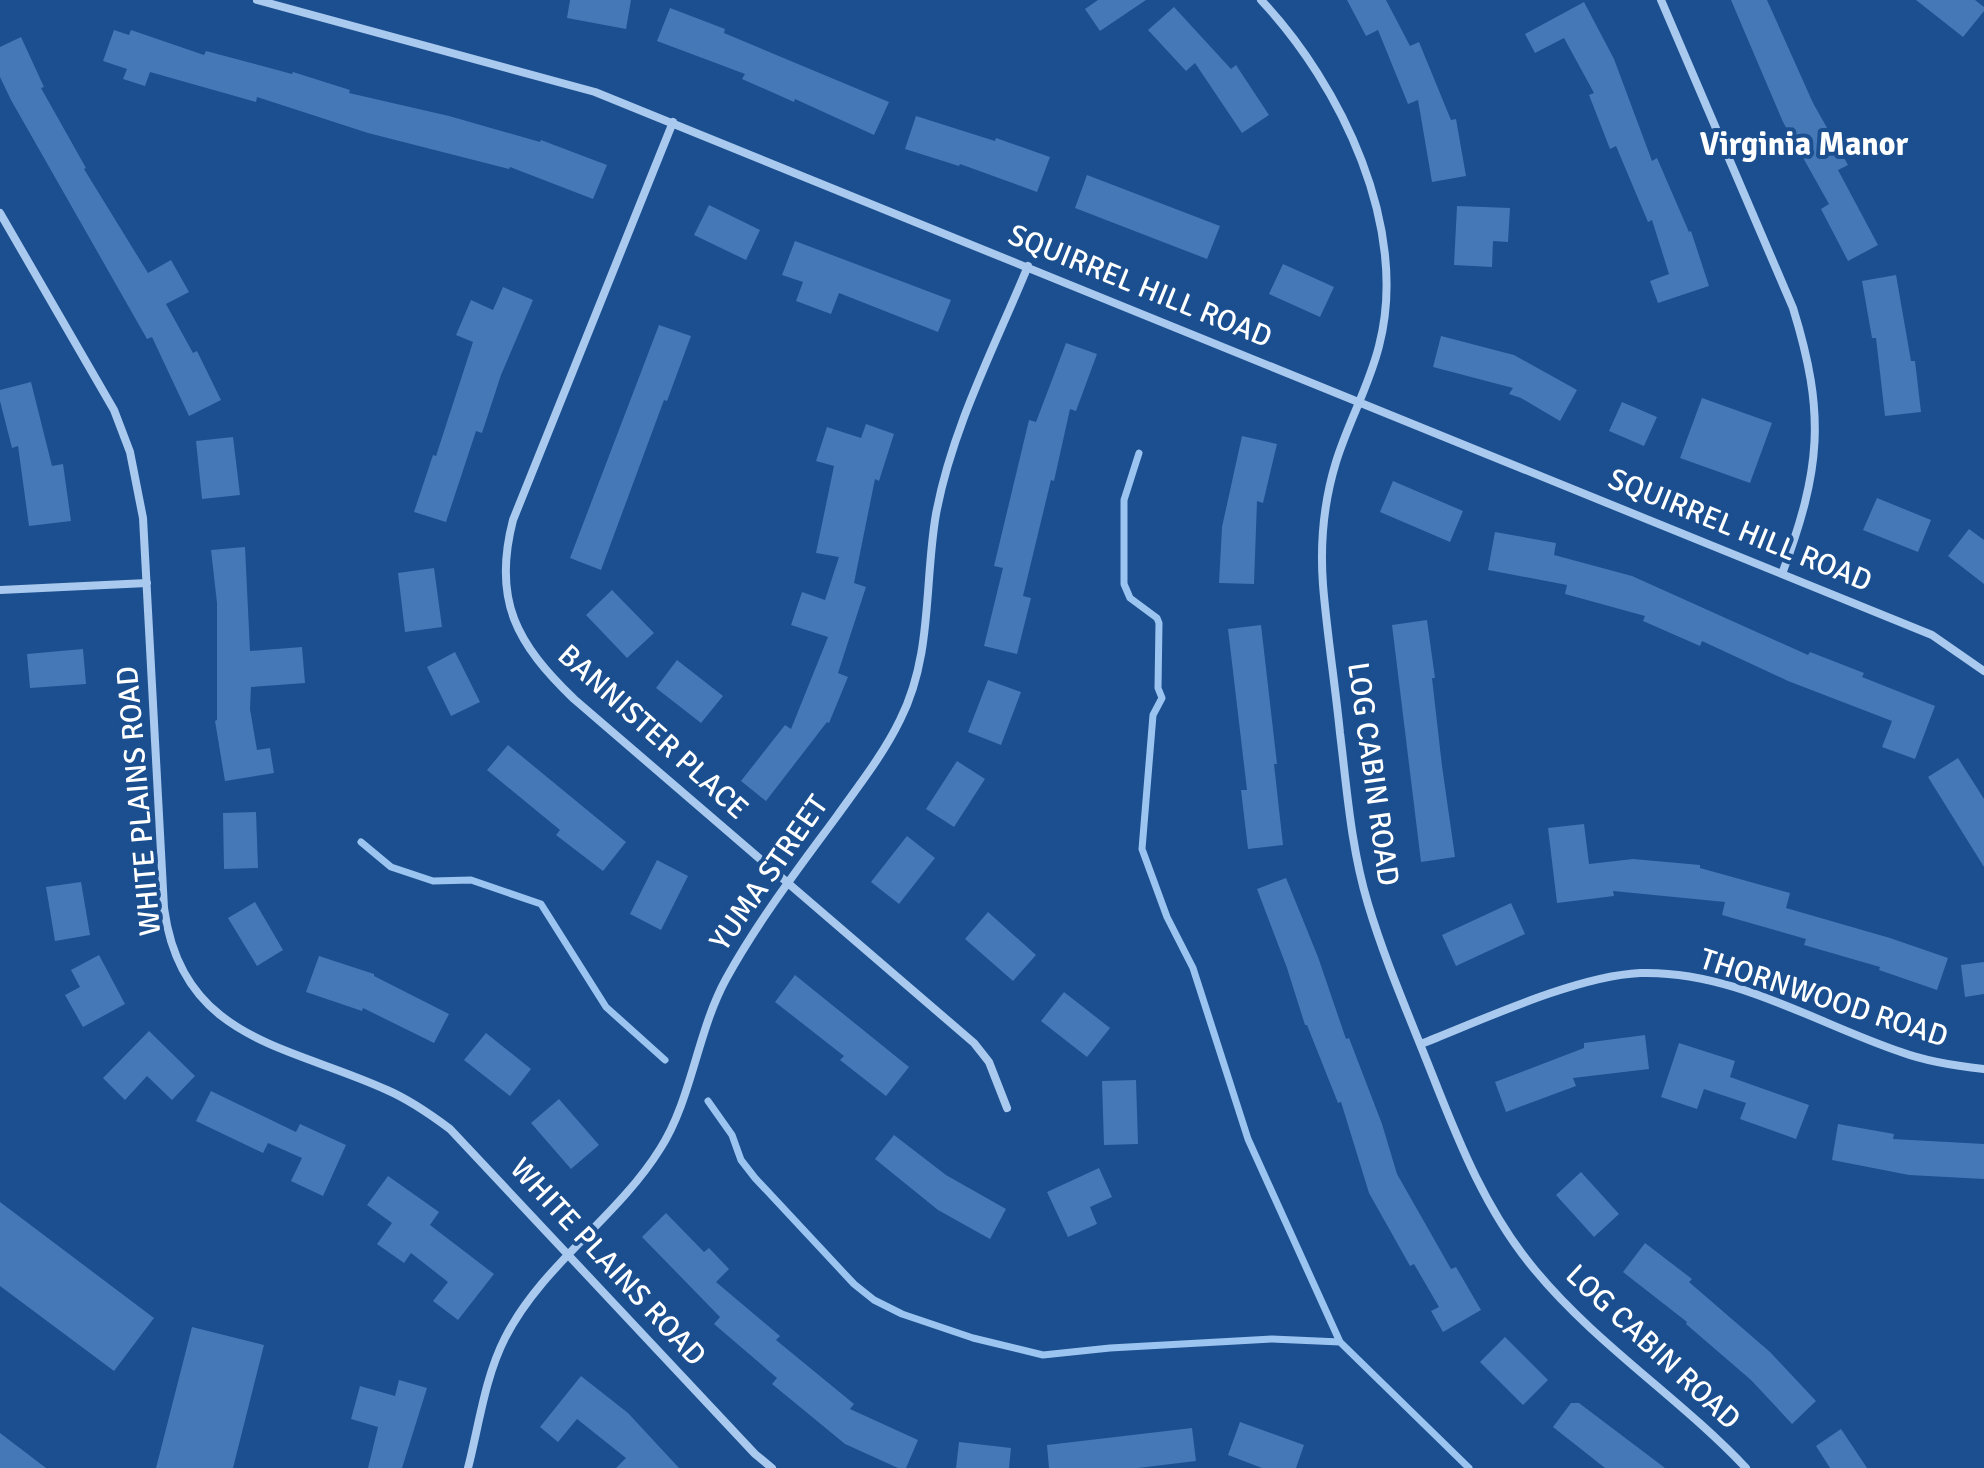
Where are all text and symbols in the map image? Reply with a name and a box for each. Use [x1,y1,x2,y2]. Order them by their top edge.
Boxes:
district label: Virginia Manor [1700,125,1909,164]
street label: SQUIRREL HILL ROAD [1003,216,1277,356]
street label: SQUIRREL HILL ROAD [1603,460,1877,600]
street label: BANNISTER PLACE [550,637,756,827]
street label: LOG CABIN ROAD [1339,660,1407,888]
street label: WHITE PLAINS ROAD [109,665,169,937]
street label: YUMA STREET [702,788,836,958]
street label: THORNWOOD ROAD [1695,940,1953,1056]
street label: WHITE PLAINS ROAD [502,1150,714,1374]
street label: LOG CABIN ROAD [1558,1257,1748,1437]

